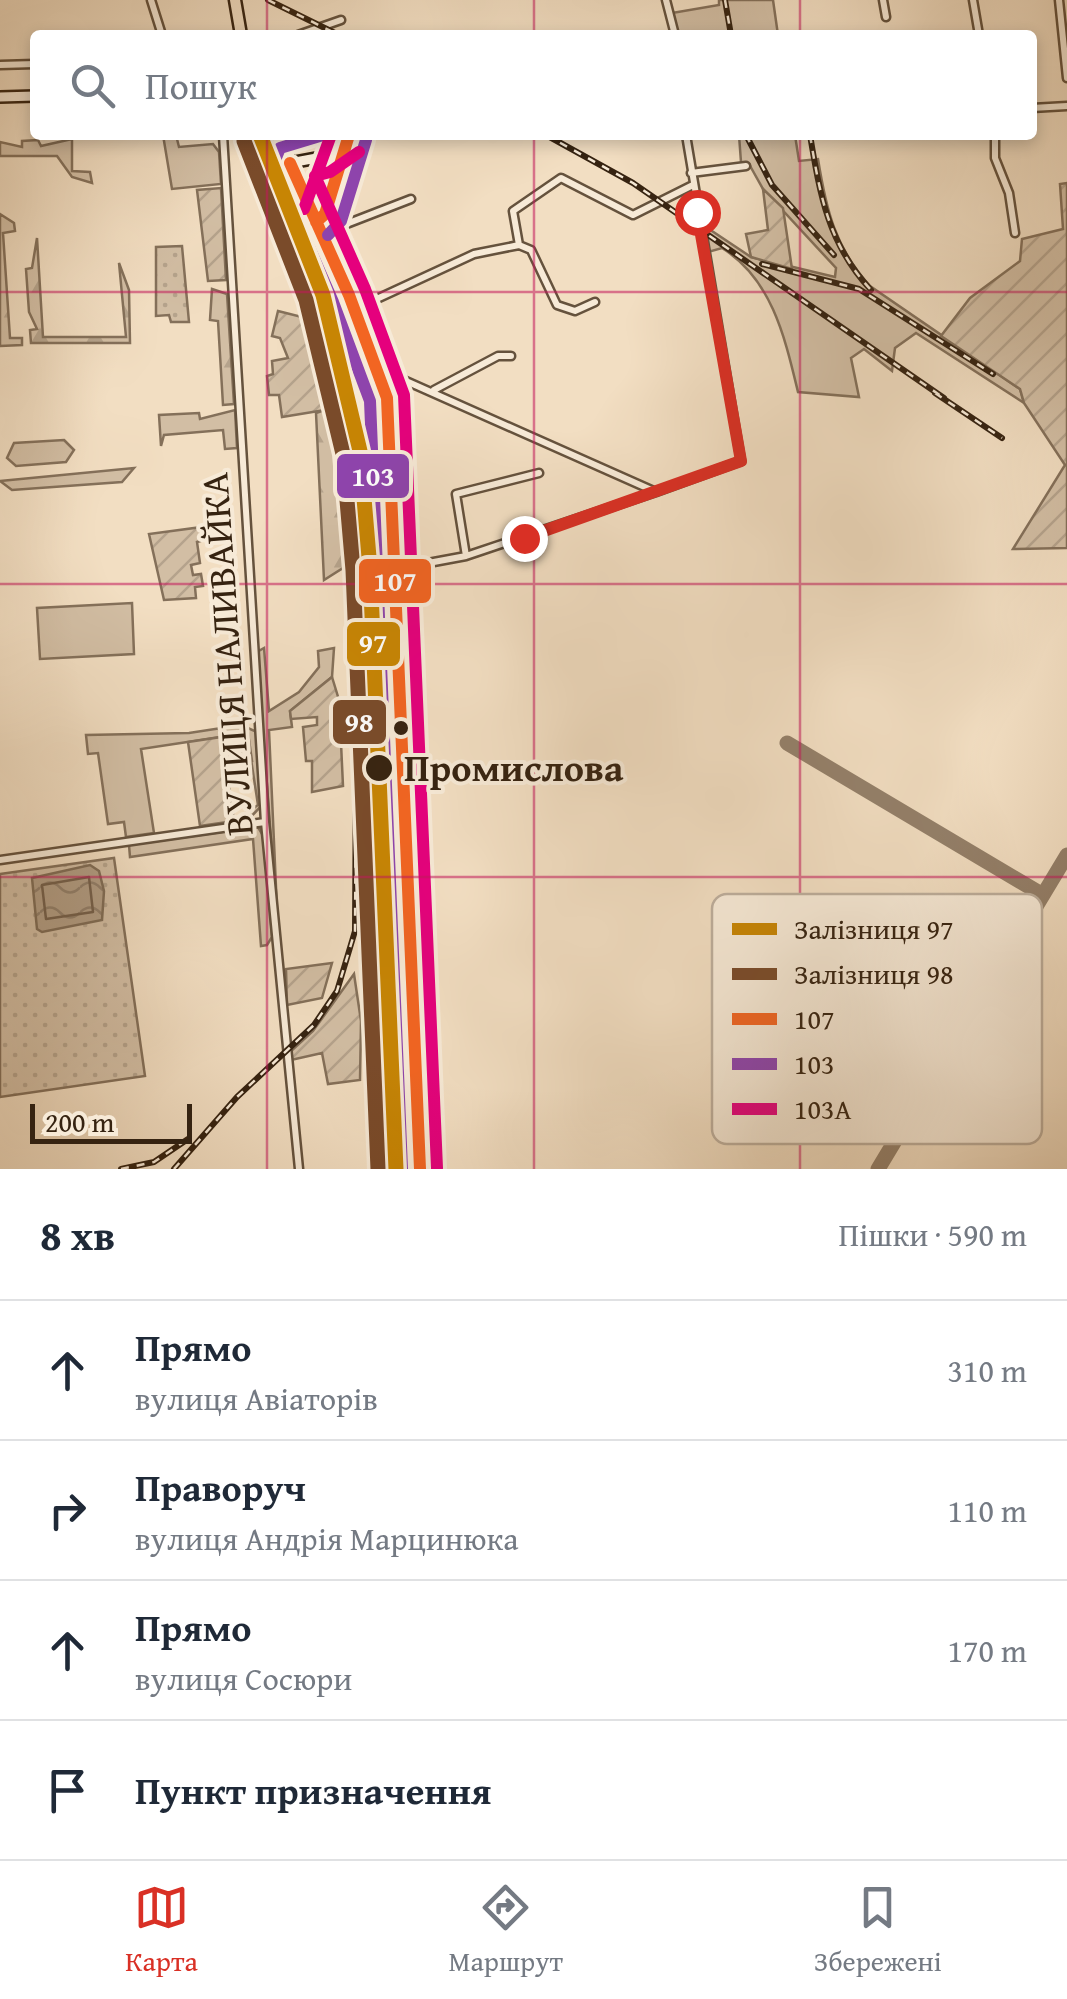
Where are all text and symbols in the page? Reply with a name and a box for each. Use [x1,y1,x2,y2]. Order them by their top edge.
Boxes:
search box [30,30,1037,140]
text: Пошук [145,57,257,113]
icon: search [65,58,120,113]
route start [675,190,721,236]
line badge: 103 [335,452,411,500]
text: 103 [351,455,395,496]
street label: ВУЛИЦЯ НАЛИВАЙКА [185,470,267,838]
route end [502,516,548,562]
line badge: 107 [357,557,433,605]
text: 107 [373,560,417,601]
line badge: 97 [345,620,402,668]
text: 97 [358,622,388,663]
line badge: 98 [331,698,388,746]
text: 98 [344,701,374,742]
unlabelled marker [391,718,411,738]
place label: Промислова [404,739,624,795]
marker: Промислова [363,752,395,784]
legend [712,894,1042,1144]
text: Залізниця 97 [794,908,953,949]
text: Залізниця 98 [794,953,953,994]
text: 107 [794,998,834,1039]
text: 103 [794,1043,834,1084]
text: 103А [794,1088,851,1129]
scale bar [30,1099,192,1144]
text: 200 m [45,1101,114,1142]
text: 8 хв [40,1204,115,1265]
text: Пішки · 590 m [839,1211,1027,1258]
text: Прямо [135,1319,251,1375]
icon: ahead [40,1343,95,1398]
text: 310 m [948,1347,1027,1394]
text: вулиця Авіаторів [135,1375,378,1422]
text: Праворуч [135,1459,306,1515]
icon: right [40,1483,95,1538]
text: 110 m [948,1487,1027,1534]
text: вулиця Андрія Марцинюка [135,1515,518,1562]
text: Прямо [135,1599,251,1655]
icon: ahead [40,1623,95,1678]
text: 170 m [948,1627,1027,1674]
text: вулиця Сосюри [135,1655,352,1702]
text: Пункт призначення [135,1762,491,1818]
icon: arrive [40,1763,95,1818]
tab: Карта [125,1880,198,1981]
tab: Маршрут [449,1880,563,1981]
tab: Збережені [814,1880,942,1981]

